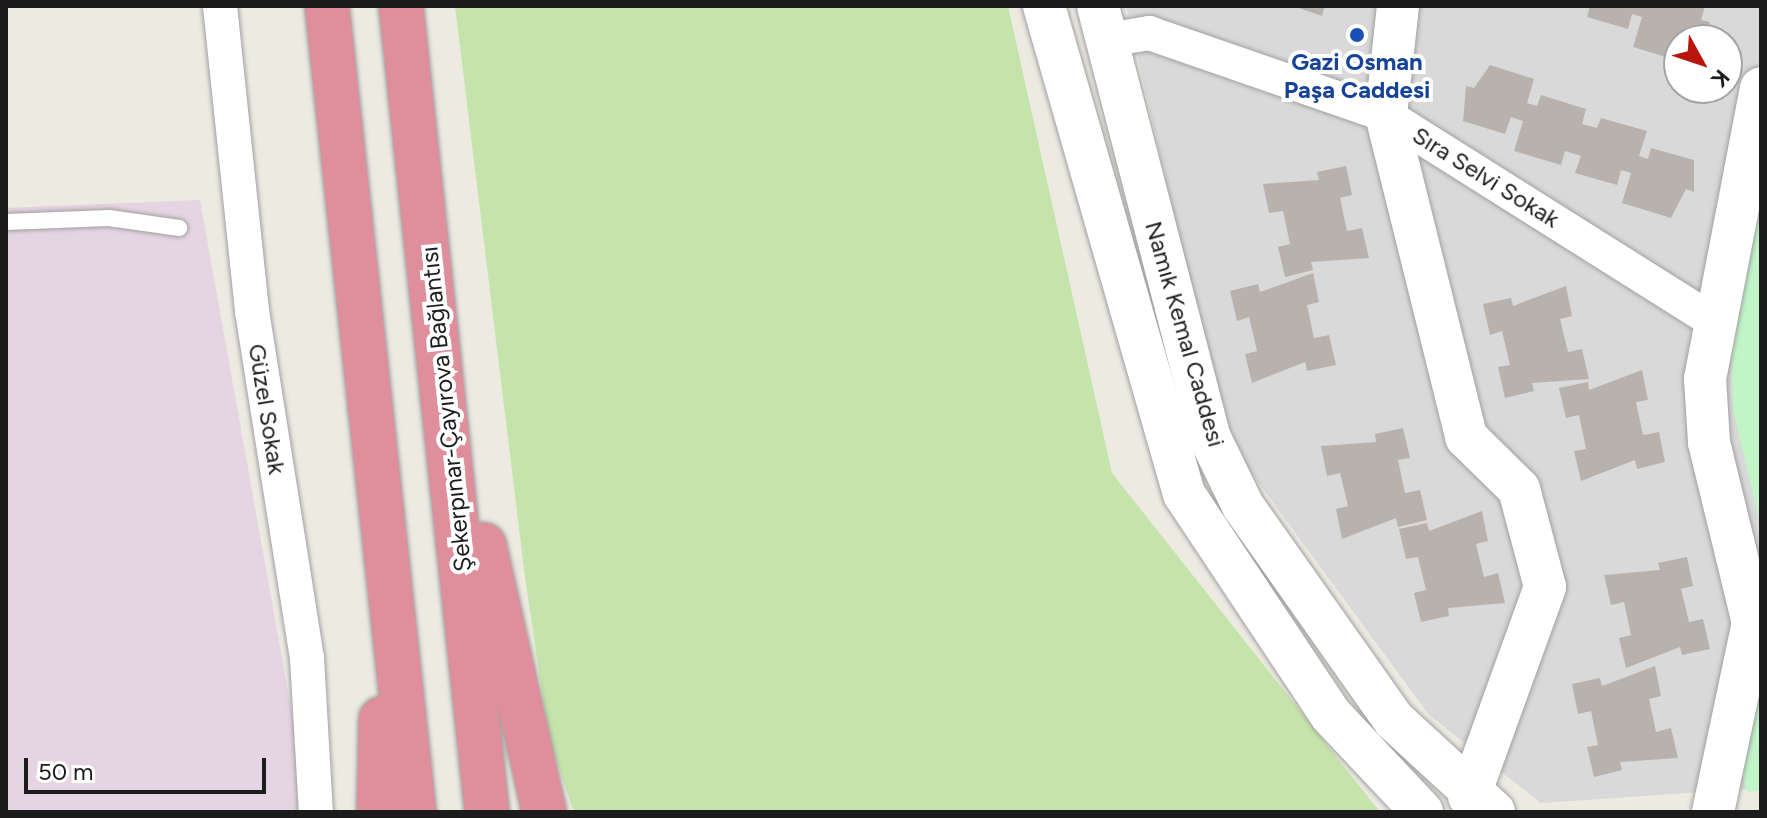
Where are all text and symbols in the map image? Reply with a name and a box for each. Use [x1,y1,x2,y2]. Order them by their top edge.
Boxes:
north arrow [1663,24,1743,104]
marker: Gazi Osman Paşa Caddesi [1348,26,1366,44]
place label: Gazi Osman Paşa Caddesi [1284,48,1430,104]
text: K [1705,64,1735,93]
street label: Sıra Selvi Sokak [1407,120,1565,234]
street label: Namık Kemal Caddesi [1139,218,1231,450]
street label: Şekerpınar-Çayırova Bağlantısı [415,245,477,573]
street label: Güzel Sokak [242,342,292,476]
scale bar [28,742,270,792]
text: 50 m [38,757,94,786]

